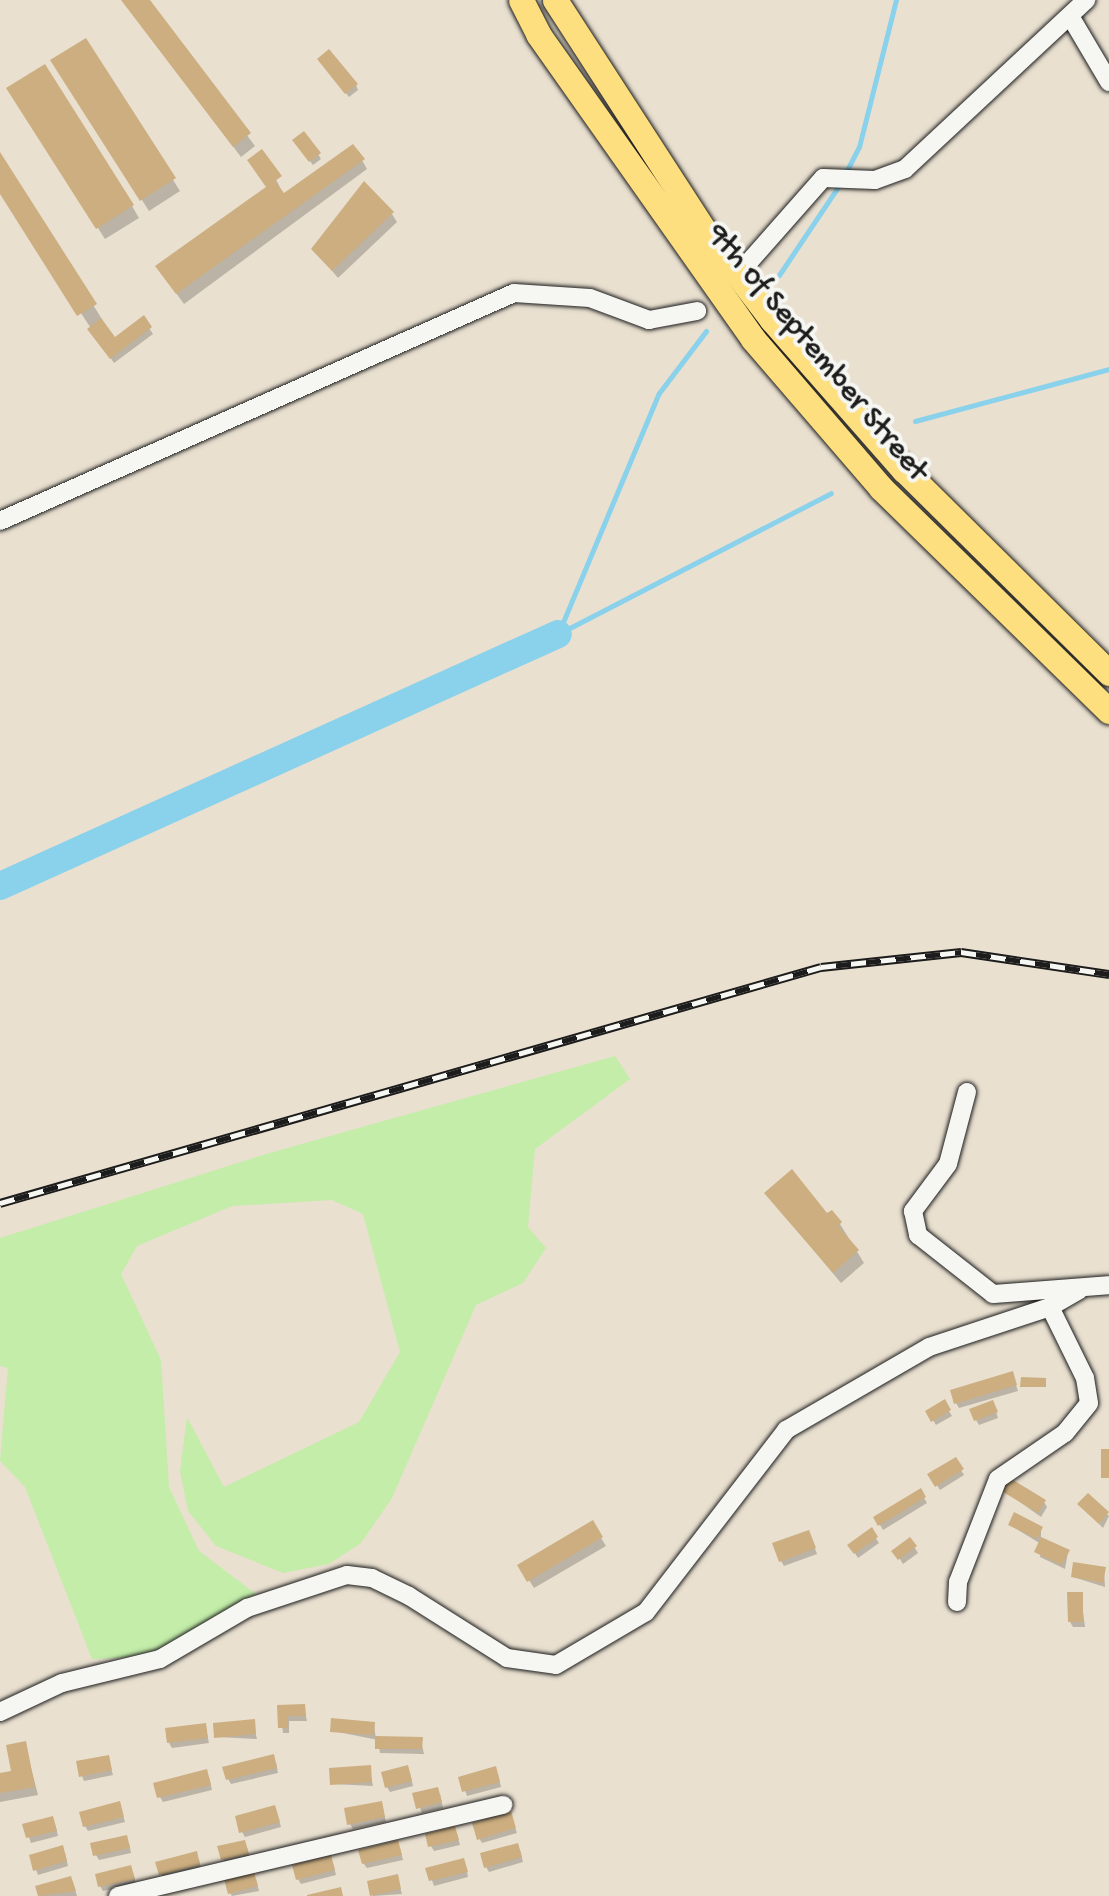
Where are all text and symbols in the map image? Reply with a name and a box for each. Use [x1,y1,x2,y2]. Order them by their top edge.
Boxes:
street label: 9th of September Street [697,217,935,491]

